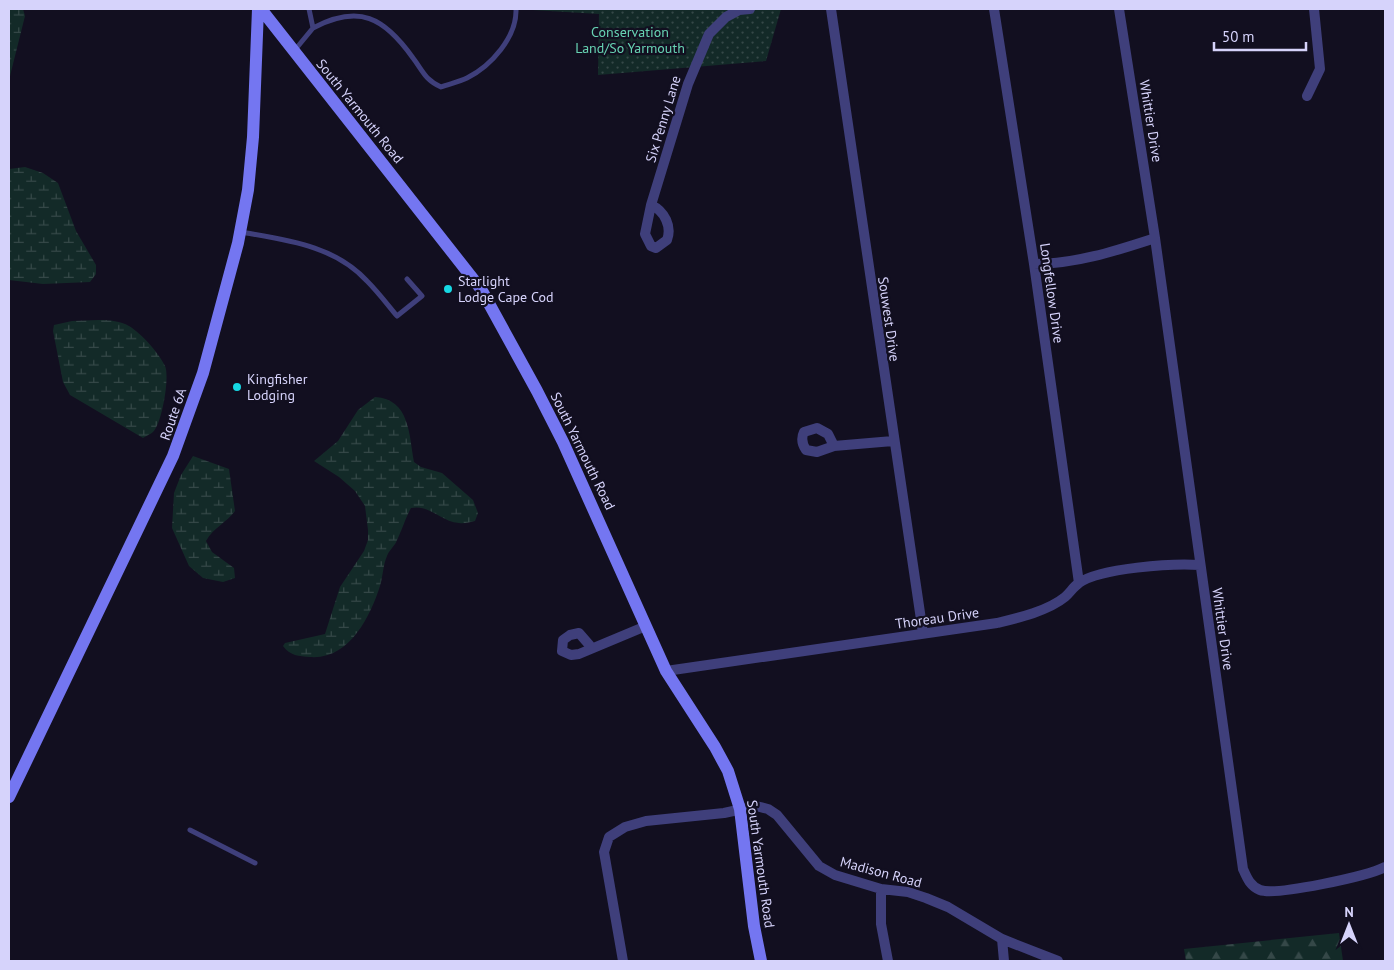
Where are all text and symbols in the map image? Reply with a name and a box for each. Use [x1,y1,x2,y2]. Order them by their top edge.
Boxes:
scale bar [1214,20,1306,52]
park label: Conservation Land/So Yarmouth [575,23,685,57]
text: 50 m [1222,27,1255,46]
street label: South Yarmouth Road [312,55,408,167]
street label: Six Penny Lane [641,73,685,165]
street label: Whittier Drive [1136,78,1166,164]
street label: Longfellow Drive [1036,242,1068,344]
place label: Starlight Lodge Cape Cod [458,272,553,306]
street label: Souwest Drive [874,275,904,363]
marker: Starlight Lodge Cape Cod [442,283,454,295]
place label: Kingfisher Lodging [247,370,308,404]
marker: Kingfisher Lodging [231,381,243,393]
street label: Route 6A [156,385,191,442]
street label: South Yarmouth Road [547,389,619,513]
street label: Whittier Drive [1208,587,1238,671]
street label: Thoreau Drive [894,603,980,633]
street label: South Yarmouth Road [743,799,779,929]
street label: Madison Road [838,852,924,892]
north arrow [1324,900,1374,950]
text: N [1344,903,1354,921]

